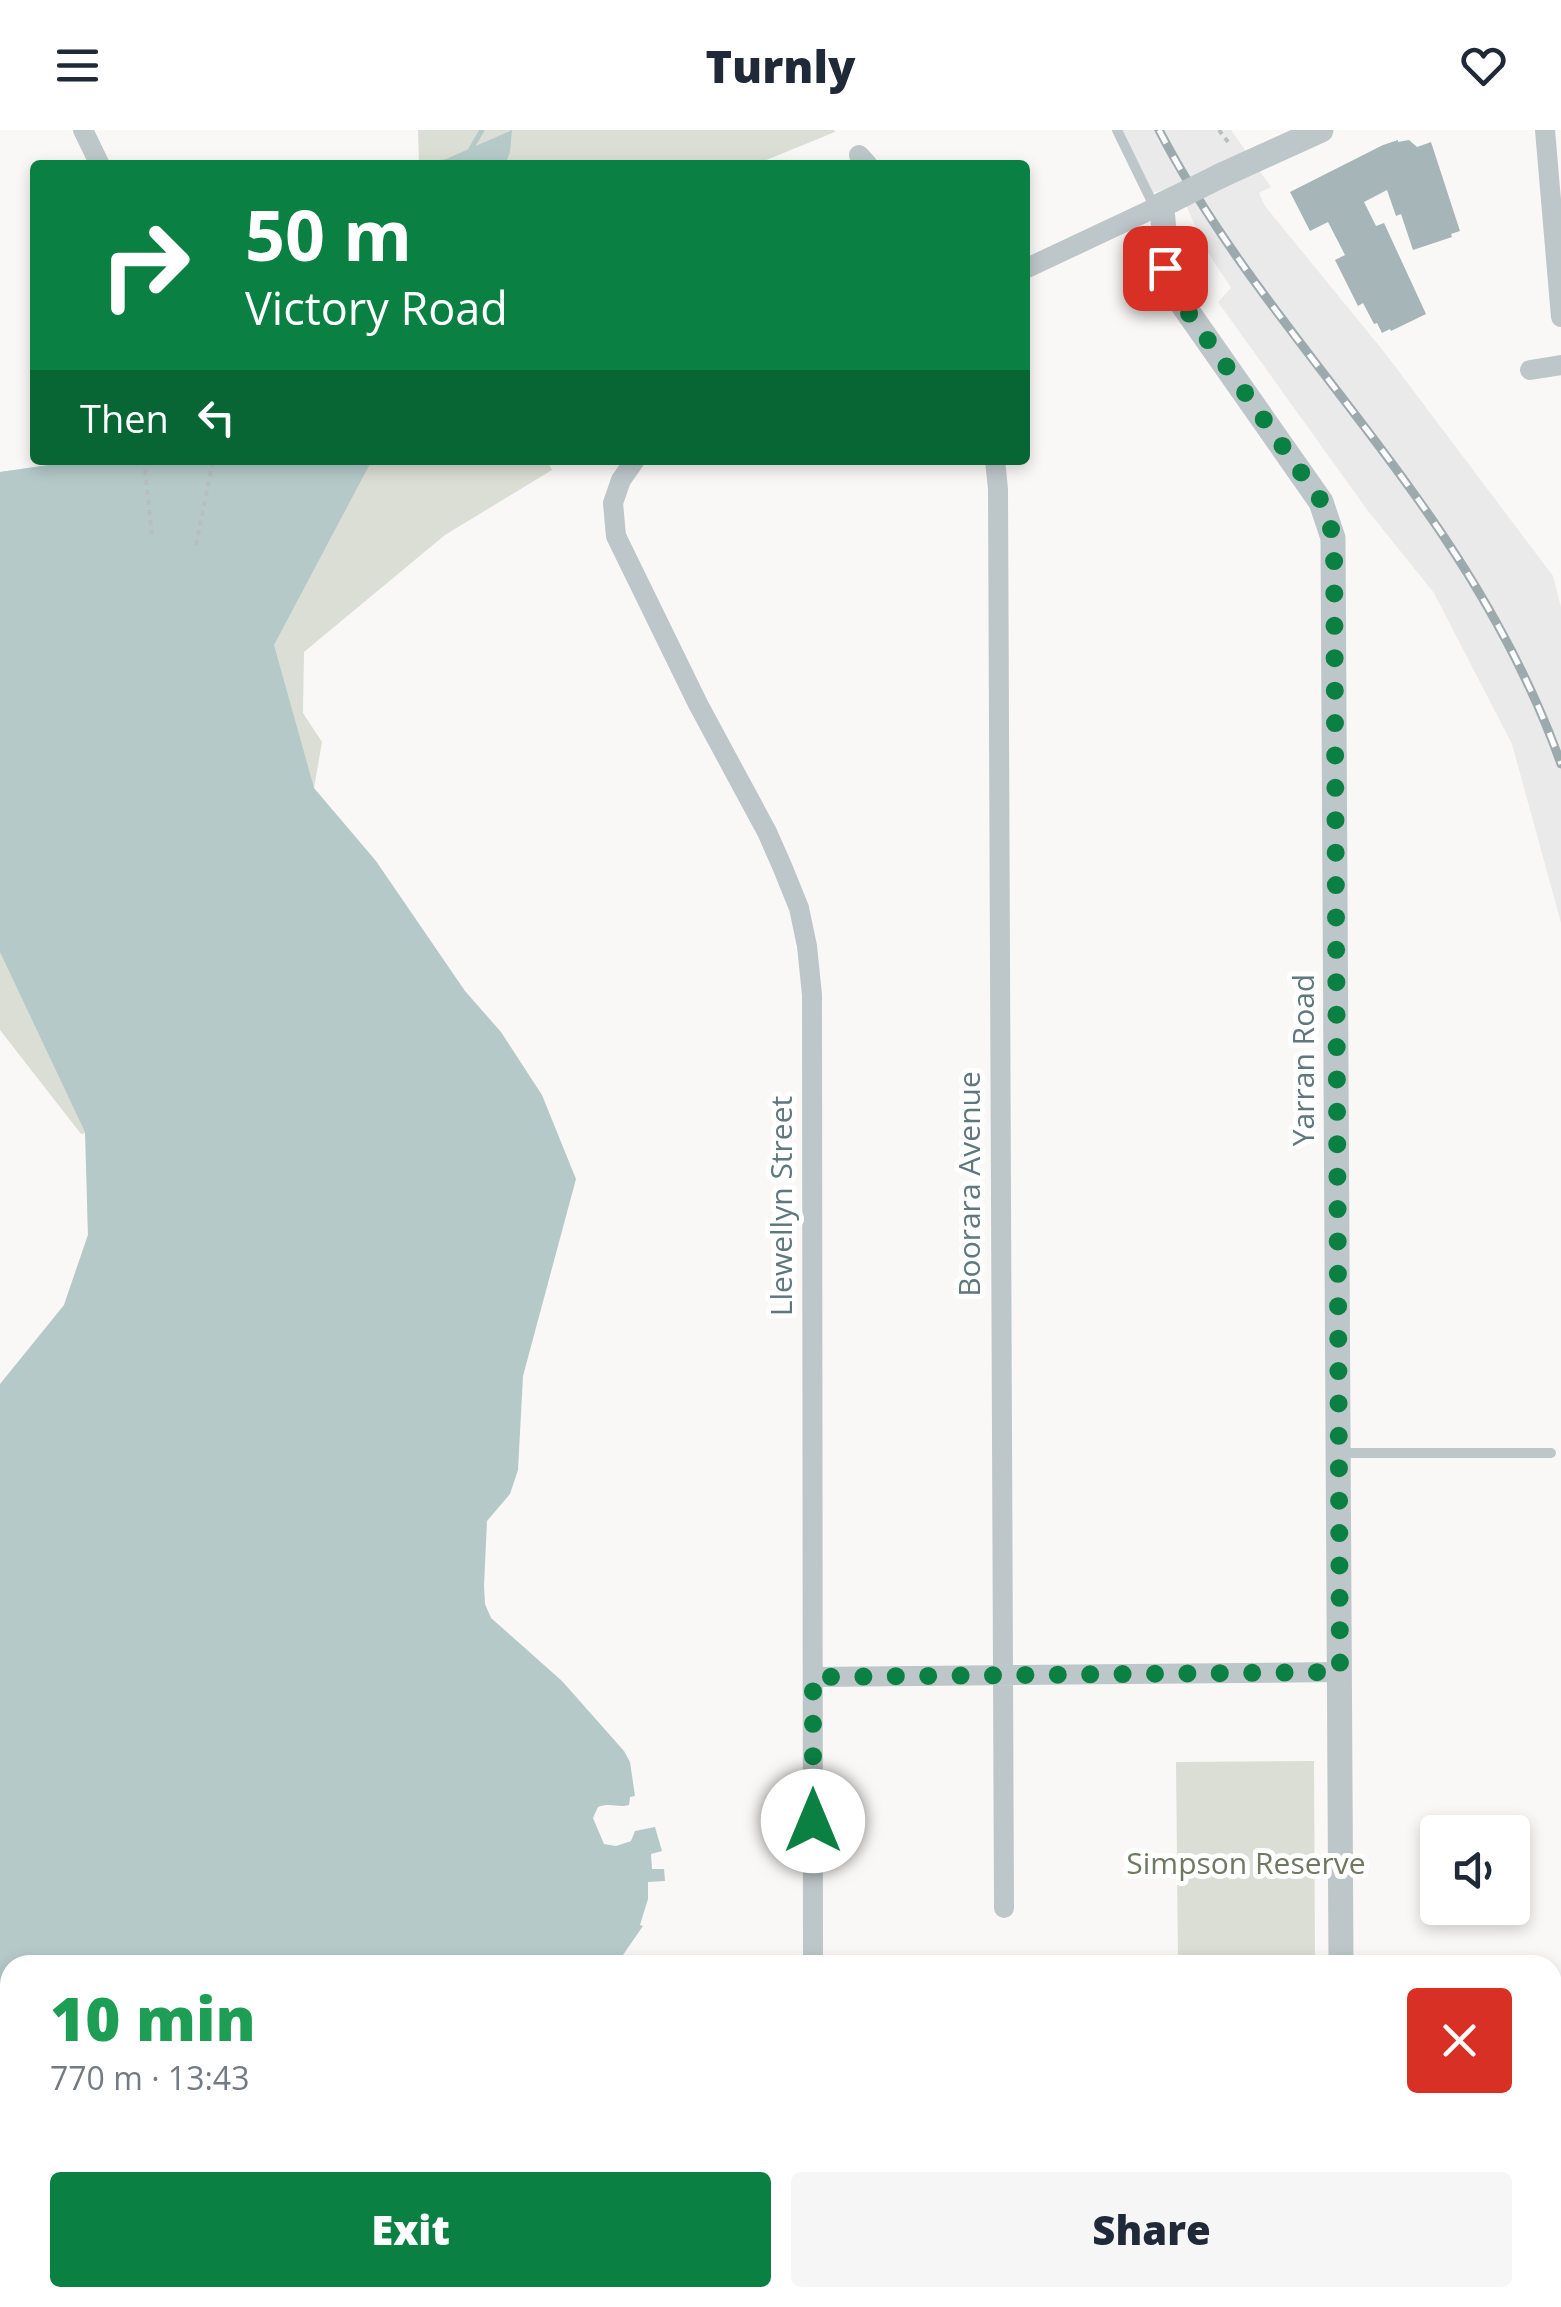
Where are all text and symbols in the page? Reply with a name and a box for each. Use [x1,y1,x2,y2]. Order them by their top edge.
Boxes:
text: Turnly [706,35,856,96]
icon: menu [50,38,105,93]
icon: heart [1456,38,1511,93]
text: 50 m [245,186,412,282]
icon: right [80,200,210,330]
pin [1123,226,1208,311]
icon: arrive [1138,241,1193,296]
text: Victory Road [245,277,508,338]
icon: left [189,390,244,445]
text: Then [80,392,169,444]
street label: Yarran Road [1282,974,1323,1146]
street label: Boorara Avenue [948,1071,989,1297]
street label: Llewellyn Street [760,1096,801,1316]
position arrow [761,1769,865,1873]
map controls [1420,1815,1530,1925]
button: sound [1420,1815,1530,1925]
park label: Simpson Reserve [1126,1842,1366,1883]
text: 10 min [50,1977,256,2059]
button: close [1407,1988,1512,2093]
text: 770 m · 13:43 [50,2056,249,2099]
button: Exit [50,2172,771,2287]
button: Share [791,2172,1512,2287]

